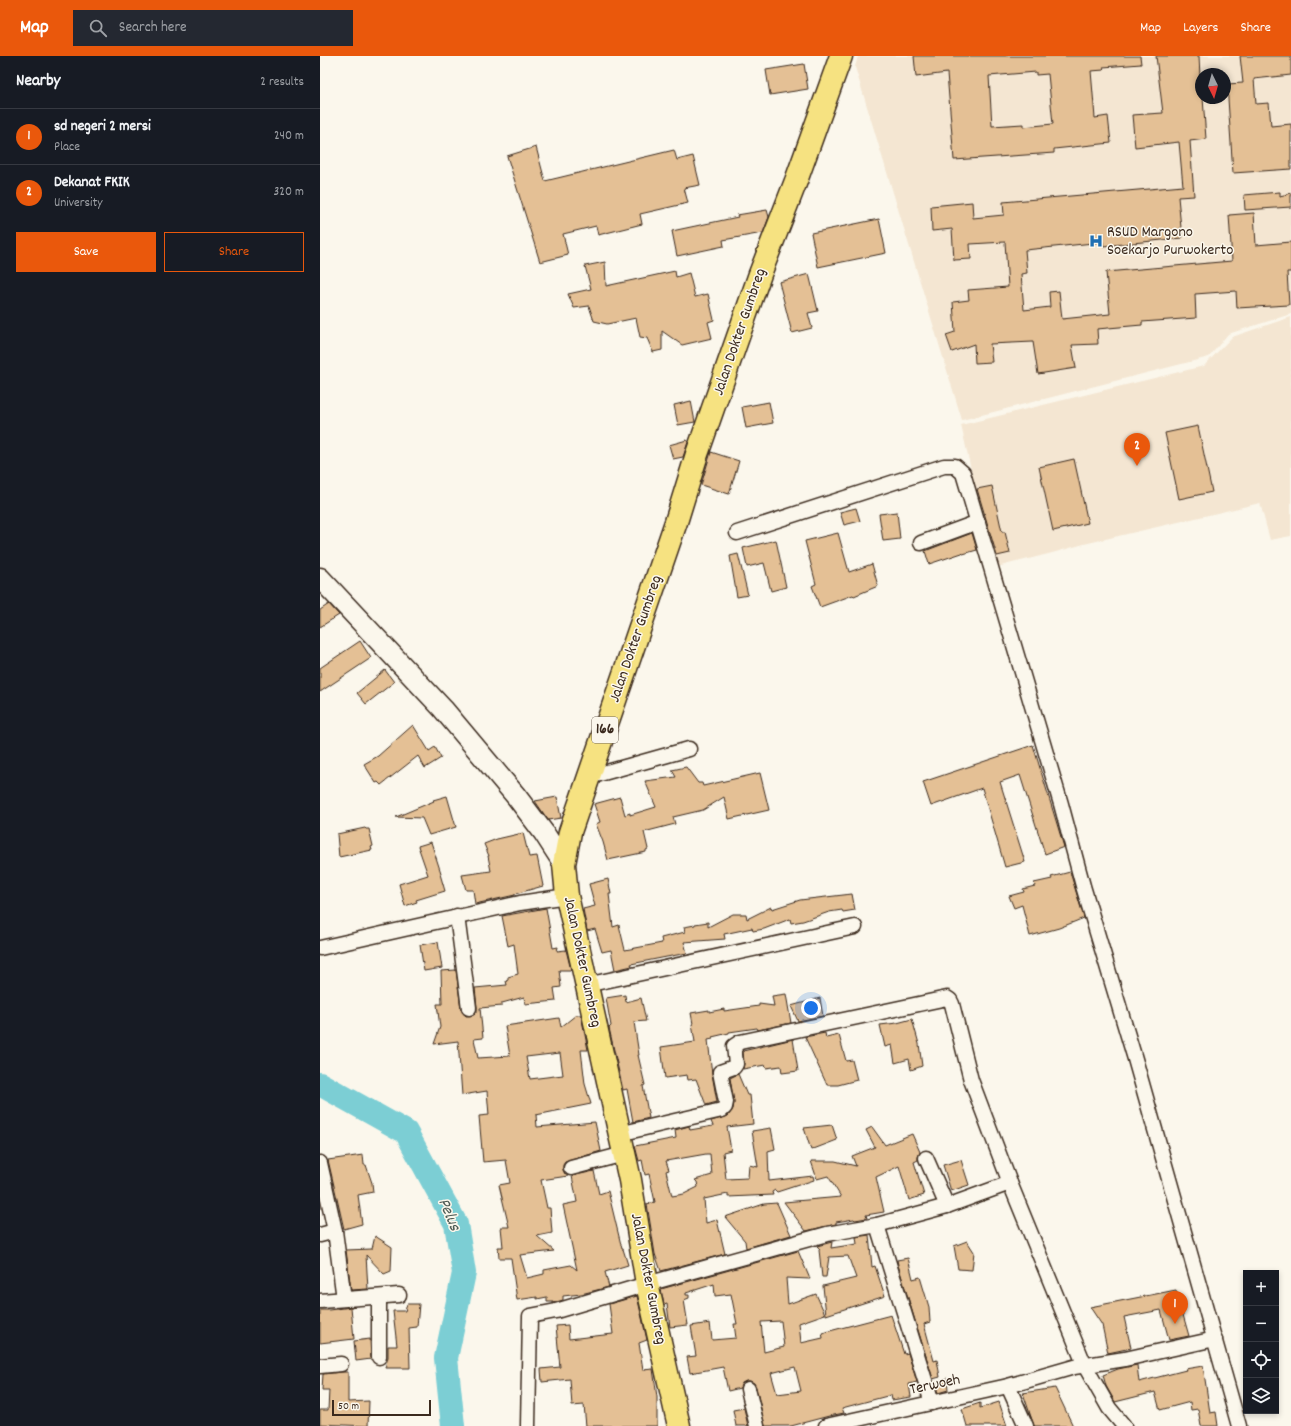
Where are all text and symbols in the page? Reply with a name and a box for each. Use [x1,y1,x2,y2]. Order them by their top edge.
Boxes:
search box [73,10,353,46]
text: Map [20,15,49,42]
icon: search [87,17,109,39]
text: Search here [119,17,187,39]
text: Map [1140,18,1161,38]
text: Layers [1183,18,1218,38]
text: Share [1240,18,1271,38]
north arrow [1195,68,1231,104]
text: Nearby [16,70,60,94]
text: 2 results [260,73,304,92]
text: sd negeri 2 mersi [54,116,151,138]
text: 1 [28,127,30,146]
text: 240 m [274,127,304,146]
text: Place [54,138,80,157]
text: Dekanat FKIK [54,172,130,194]
text: 2 [26,183,32,202]
text: 320 m [274,183,304,202]
text: University [54,194,103,213]
place label: RSUD Margono Soekarjo Purwokerto [1107,221,1233,262]
button: Save [16,232,156,272]
button: Share [164,232,304,272]
hospital icon: RSUD Margono Soekarjo Purwokerto [1088,233,1104,249]
street label: Jalan Dokter Gumbreg [707,265,773,399]
pin: 2 [1124,433,1150,466]
street label: Jalan Dokter Gumbreg [603,572,669,706]
road number: 166 [592,717,618,743]
street label: Jalan Dokter Gumbreg [557,895,607,1029]
your location [801,998,821,1018]
water label: Pelus [430,1195,466,1236]
street label: Jalan Dokter Gumbreg [624,1211,672,1347]
map controls [1243,1270,1279,1414]
button: + [1243,1270,1279,1306]
pin: 1 [1162,1291,1188,1324]
button: − [1243,1306,1279,1342]
button: locate [1243,1342,1279,1378]
street label: Terwoeh [908,1368,962,1402]
button: layers [1243,1378,1279,1414]
scale bar [332,1398,431,1417]
text: 50 m [338,1399,359,1415]

